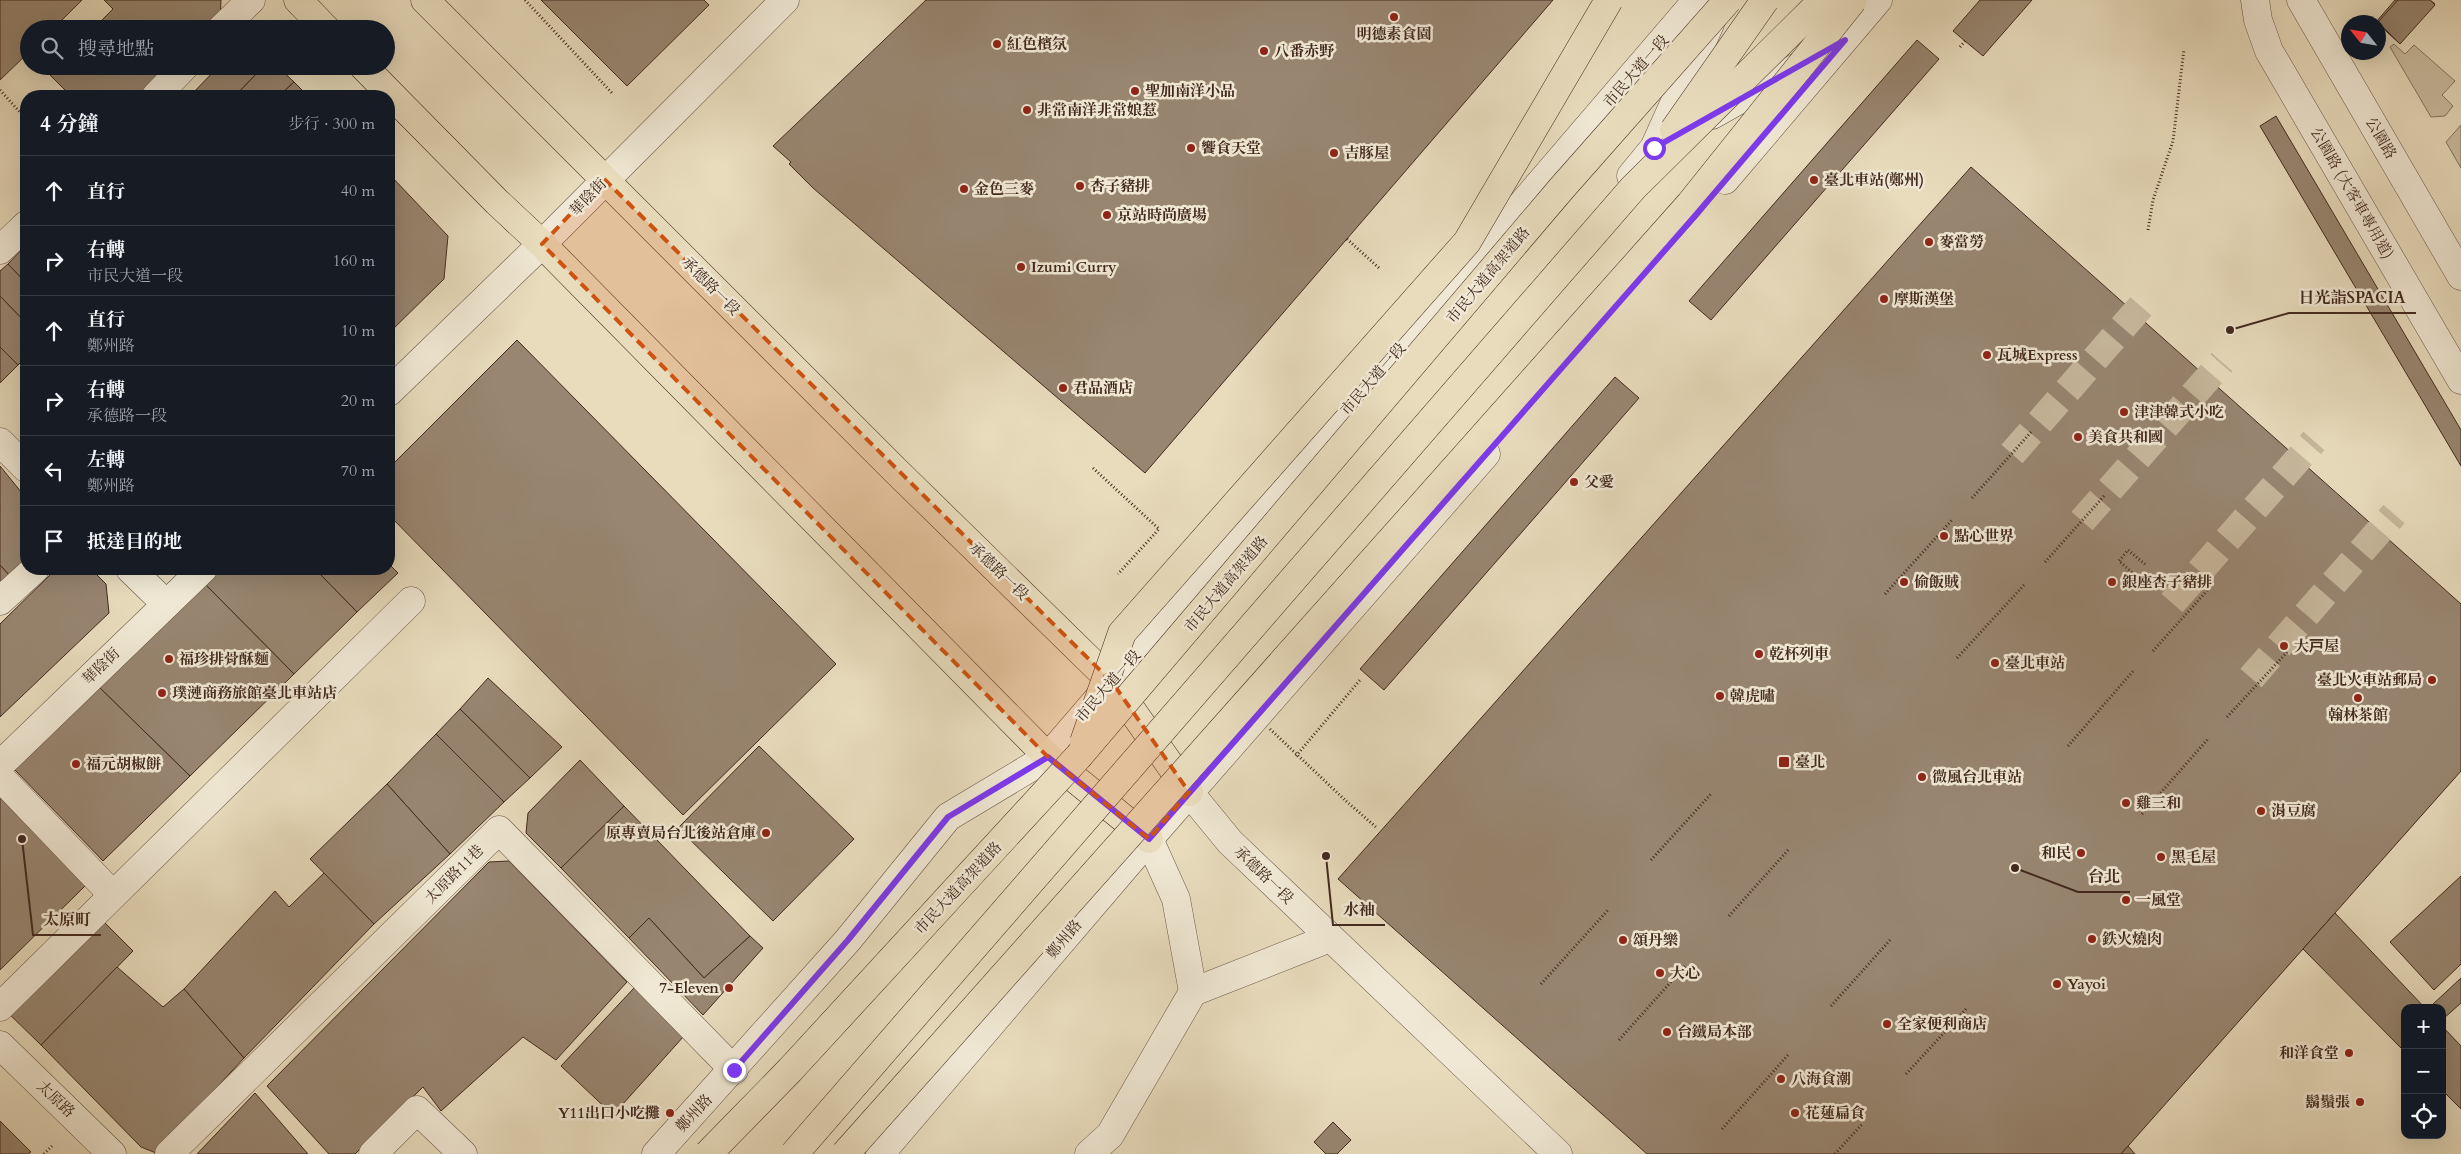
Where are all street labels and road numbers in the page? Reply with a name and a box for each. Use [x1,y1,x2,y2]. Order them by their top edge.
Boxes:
street label: 市民大道一段 [1599,30,1673,112]
street label: 公園路 [2361,114,2401,162]
street label: 公園路 (大客車專用道) [2306,124,2398,262]
street label: 華陰街 [565,174,611,220]
street label: 市民大道高架道路 [1442,223,1534,327]
street label: 承德路一段 [677,252,745,320]
street label: 市民大道一段 [1336,338,1410,420]
street label: 市民大道高架道路 [1180,532,1272,636]
street label: 承德路一段 [965,538,1033,604]
street label: 華陰街 [78,643,124,689]
street label: 市民大道一段 [1071,645,1145,727]
street label: 市民大道高架道路 [910,837,1006,939]
street label: 太原路11巷 [420,840,488,908]
street label: 承德路一段 [1230,842,1298,908]
street label: 鄭州路 [1042,915,1086,963]
street label: 太原路 [33,1076,79,1122]
street label: 鄭州路 [671,1090,717,1136]

